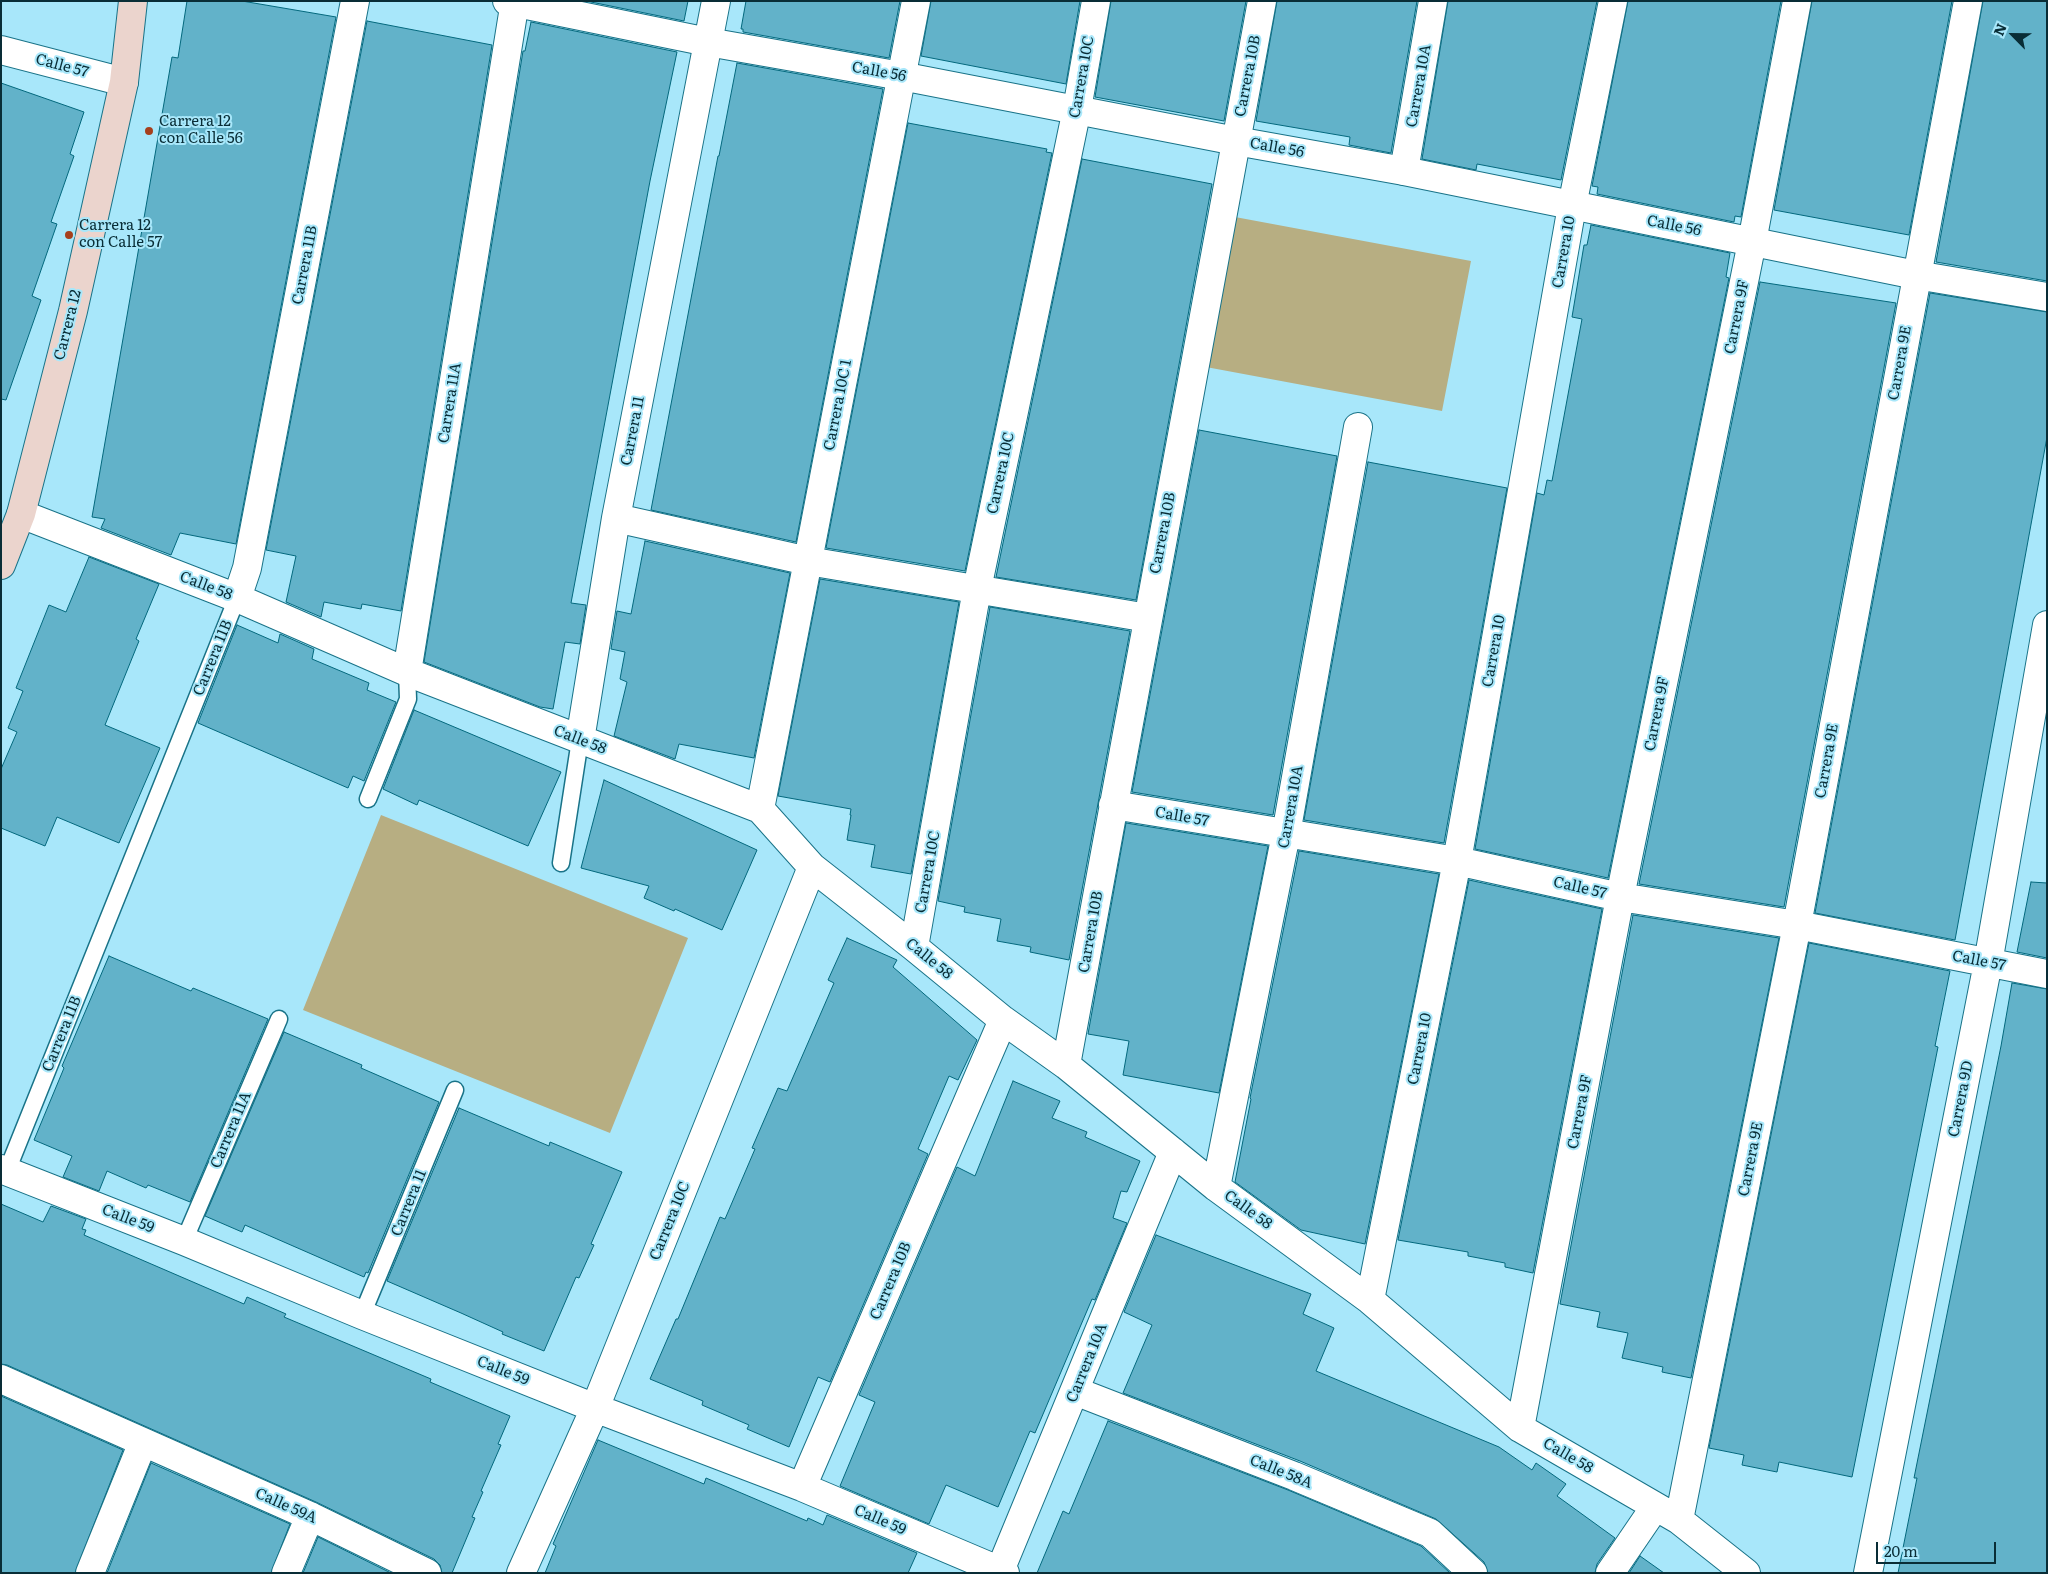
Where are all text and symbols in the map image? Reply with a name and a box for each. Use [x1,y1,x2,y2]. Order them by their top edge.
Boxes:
north arrow [1988,10,2038,60]
text: N [1988,20,2011,38]
street label: Carrera 10C [1066,34,1098,120]
street label: Carrera 10B [1231,34,1265,118]
street label: Carrera 10A [1403,43,1435,129]
street label: Calle 57 [33,50,91,82]
street label: Calle 56 [850,58,908,86]
place label: Carrera 12 con Calle 56 [159,113,243,148]
marker: Carrera 12 con Calle 56 [143,125,155,137]
street label: Calle 56 [1248,134,1306,162]
street label: Calle 56 [1645,212,1703,240]
street label: Carrera 10 [1549,215,1579,289]
place label: Carrera 12 con Calle 57 [79,217,162,252]
street label: Carrera 11B [289,224,321,306]
marker: Carrera 12 con Calle 57 [63,229,75,241]
street label: Carrera 9F [1721,278,1753,356]
street label: Carrera 12 [51,288,85,362]
street label: Carrera 9E [1885,324,1915,402]
street label: Carrera 10C 1 [820,358,856,452]
street label: Carrera 11A [435,361,465,445]
street label: Carrera 11 [617,395,649,467]
street label: Carrera 10C [984,430,1018,516]
street label: Carrera 10B [1146,491,1180,575]
street label: Calle 58 [177,568,235,604]
street label: Carrera 10 [1479,614,1509,688]
street label: Carrera 11B [190,617,236,699]
street label: Carrera 9F [1641,675,1673,753]
street label: Calle 58 [551,722,609,758]
street label: Carrera 9E [1812,722,1842,800]
street label: Carrera 10A [1275,764,1307,850]
street label: Calle 57 [1154,803,1210,831]
street label: Carrera 10C [912,829,944,915]
street label: Calle 57 [1552,873,1608,903]
street label: Carrera 10B [1075,890,1107,974]
street label: Calle 58 [902,935,956,983]
street label: Calle 57 [1951,947,2007,975]
street label: Carrera 11B [39,993,85,1075]
street label: Carrera 10 [1404,1012,1436,1086]
street label: Carrera 9D [1945,1059,1977,1139]
street label: Carrera 9F [1564,1073,1596,1151]
street label: Carrera 11A [207,1089,255,1171]
street label: Carrera 9E [1735,1120,1767,1198]
street label: Carrera 11 [387,1167,431,1239]
street label: Carrera 10C [646,1179,694,1263]
street label: Calle 58 [1220,1187,1276,1233]
street label: Calle 59 [99,1201,157,1237]
street label: Carrera 10B [867,1239,915,1323]
street label: Carrera 10A [1063,1321,1111,1405]
street label: Calle 59 [474,1352,532,1390]
street label: Calle 58 [1540,1434,1596,1478]
street label: Calle 58A [1247,1451,1315,1493]
street label: Calle 59A [252,1484,320,1528]
street label: Calle 59 [851,1501,909,1539]
scale bar [1878,1532,1998,1564]
text: 20 m [1884,1539,1918,1562]

